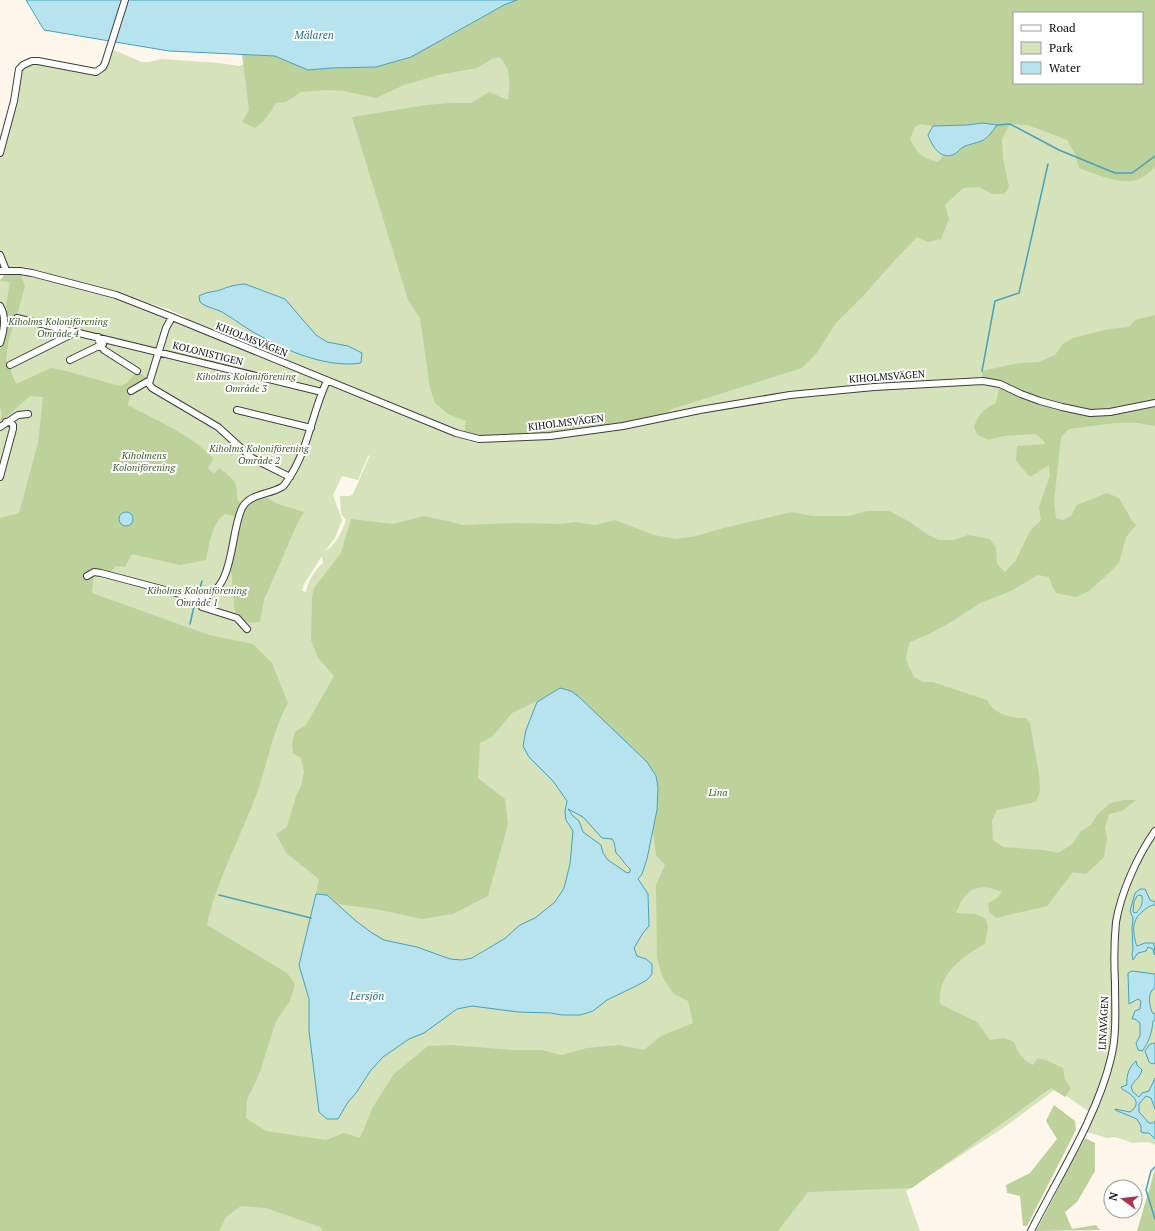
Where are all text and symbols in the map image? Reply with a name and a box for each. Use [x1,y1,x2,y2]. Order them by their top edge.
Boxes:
legend [1013,12,1143,84]
text: Road [1049,20,1076,35]
water label: Mälaren [293,28,334,42]
text: Park [1049,40,1074,55]
text: Water [1049,60,1081,75]
park label: Kiholms Koloniförening Område 4 [7,315,109,340]
street label: KIHOLMSVÄGEN [214,319,290,360]
street label: KOLONISTIGEN [171,338,245,369]
street label: KIHOLMSVÄGEN [849,367,926,386]
park label: Kiholms Koloniförening Område 3 [195,370,297,395]
street label: KIHOLMSVÄGEN [527,411,605,434]
park label: Kiholms Koloniförening Område 2 [208,442,310,467]
park label: Kiholmens Koloniförening [112,449,176,474]
park label: Kiholms Koloniförening Område 1 [146,584,248,609]
park label: Lina [707,786,728,799]
water label: Lersjön [349,989,384,1003]
street label: LINAVÄGEN [1096,995,1111,1050]
north arrow [1103,1179,1143,1219]
text: N [1105,1190,1121,1202]

